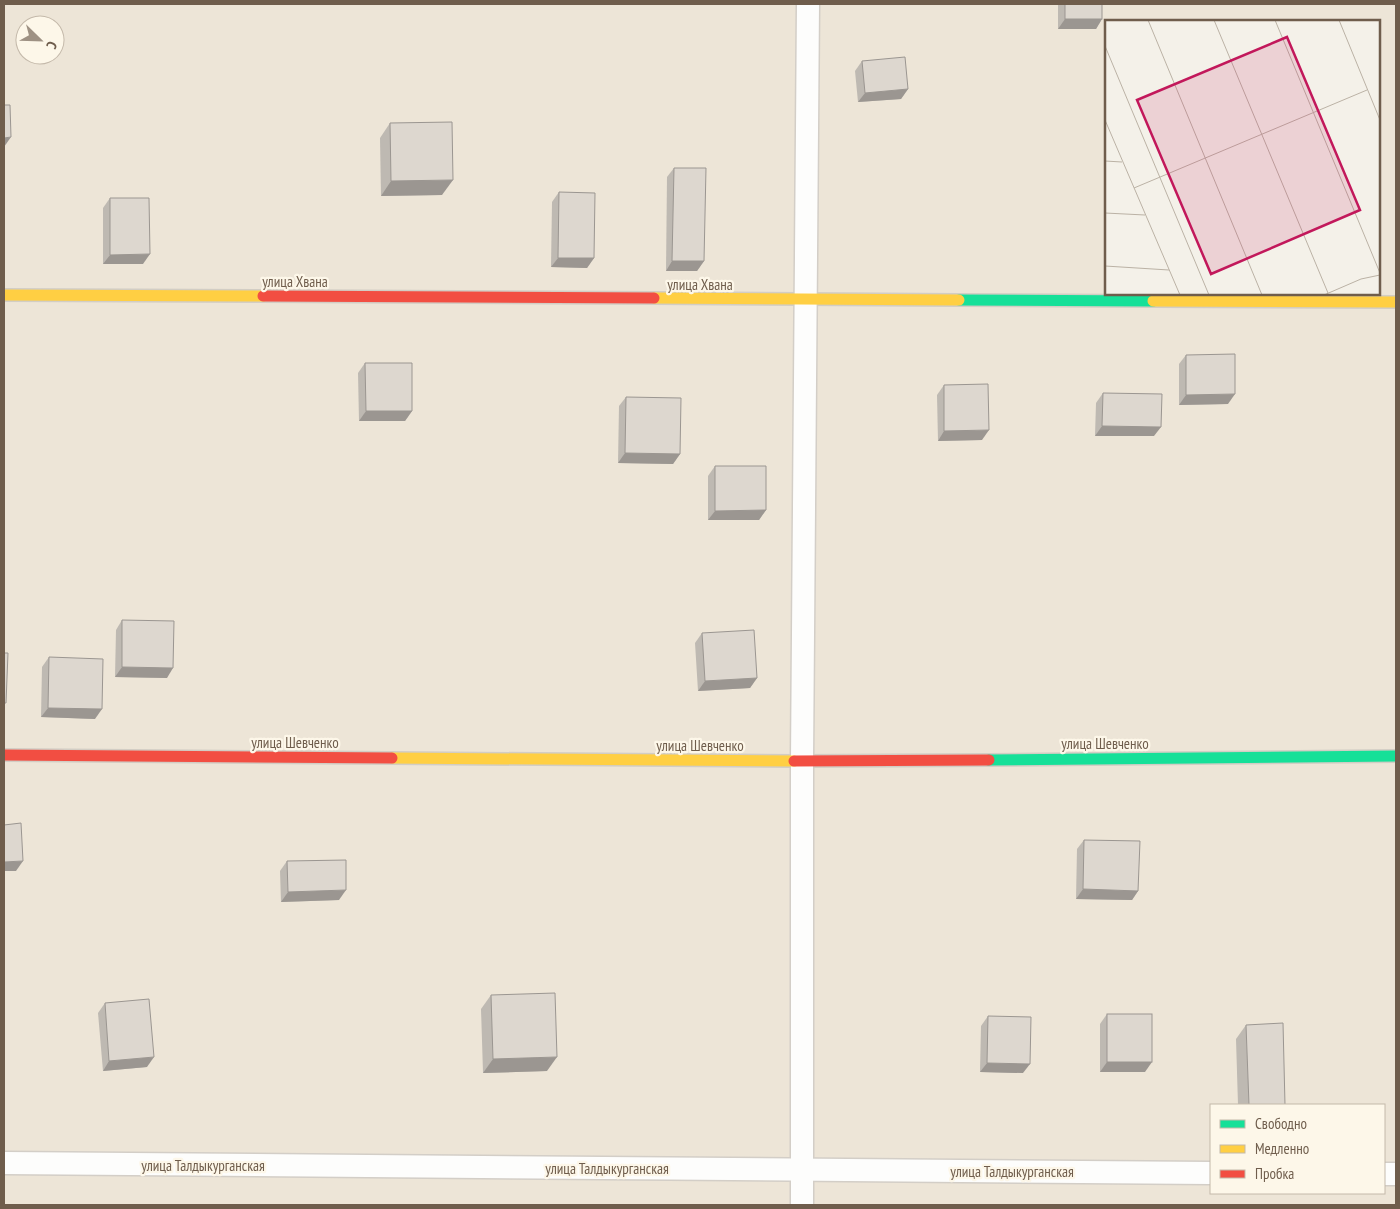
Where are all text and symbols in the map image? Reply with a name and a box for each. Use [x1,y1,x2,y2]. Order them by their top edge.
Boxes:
north arrow [15,15,65,65]
inset map [1105,20,1380,295]
text: С [42,39,62,52]
street label: улица Хвана [262,272,328,291]
street label: улица Хвана [667,275,733,294]
street label: улица Шевченко [251,733,339,752]
street label: улица Шевченко [1061,734,1149,753]
street label: улица Шевченко [656,736,744,755]
legend [1210,1104,1385,1194]
text: Свободно [1255,1114,1307,1133]
text: Медленно [1255,1139,1309,1158]
street label: улица Талдыкурганская [141,1156,265,1175]
street label: улица Талдыкурганская [545,1159,669,1178]
street label: улица Талдыкурганская [950,1162,1074,1181]
text: Пробка [1255,1164,1294,1183]

